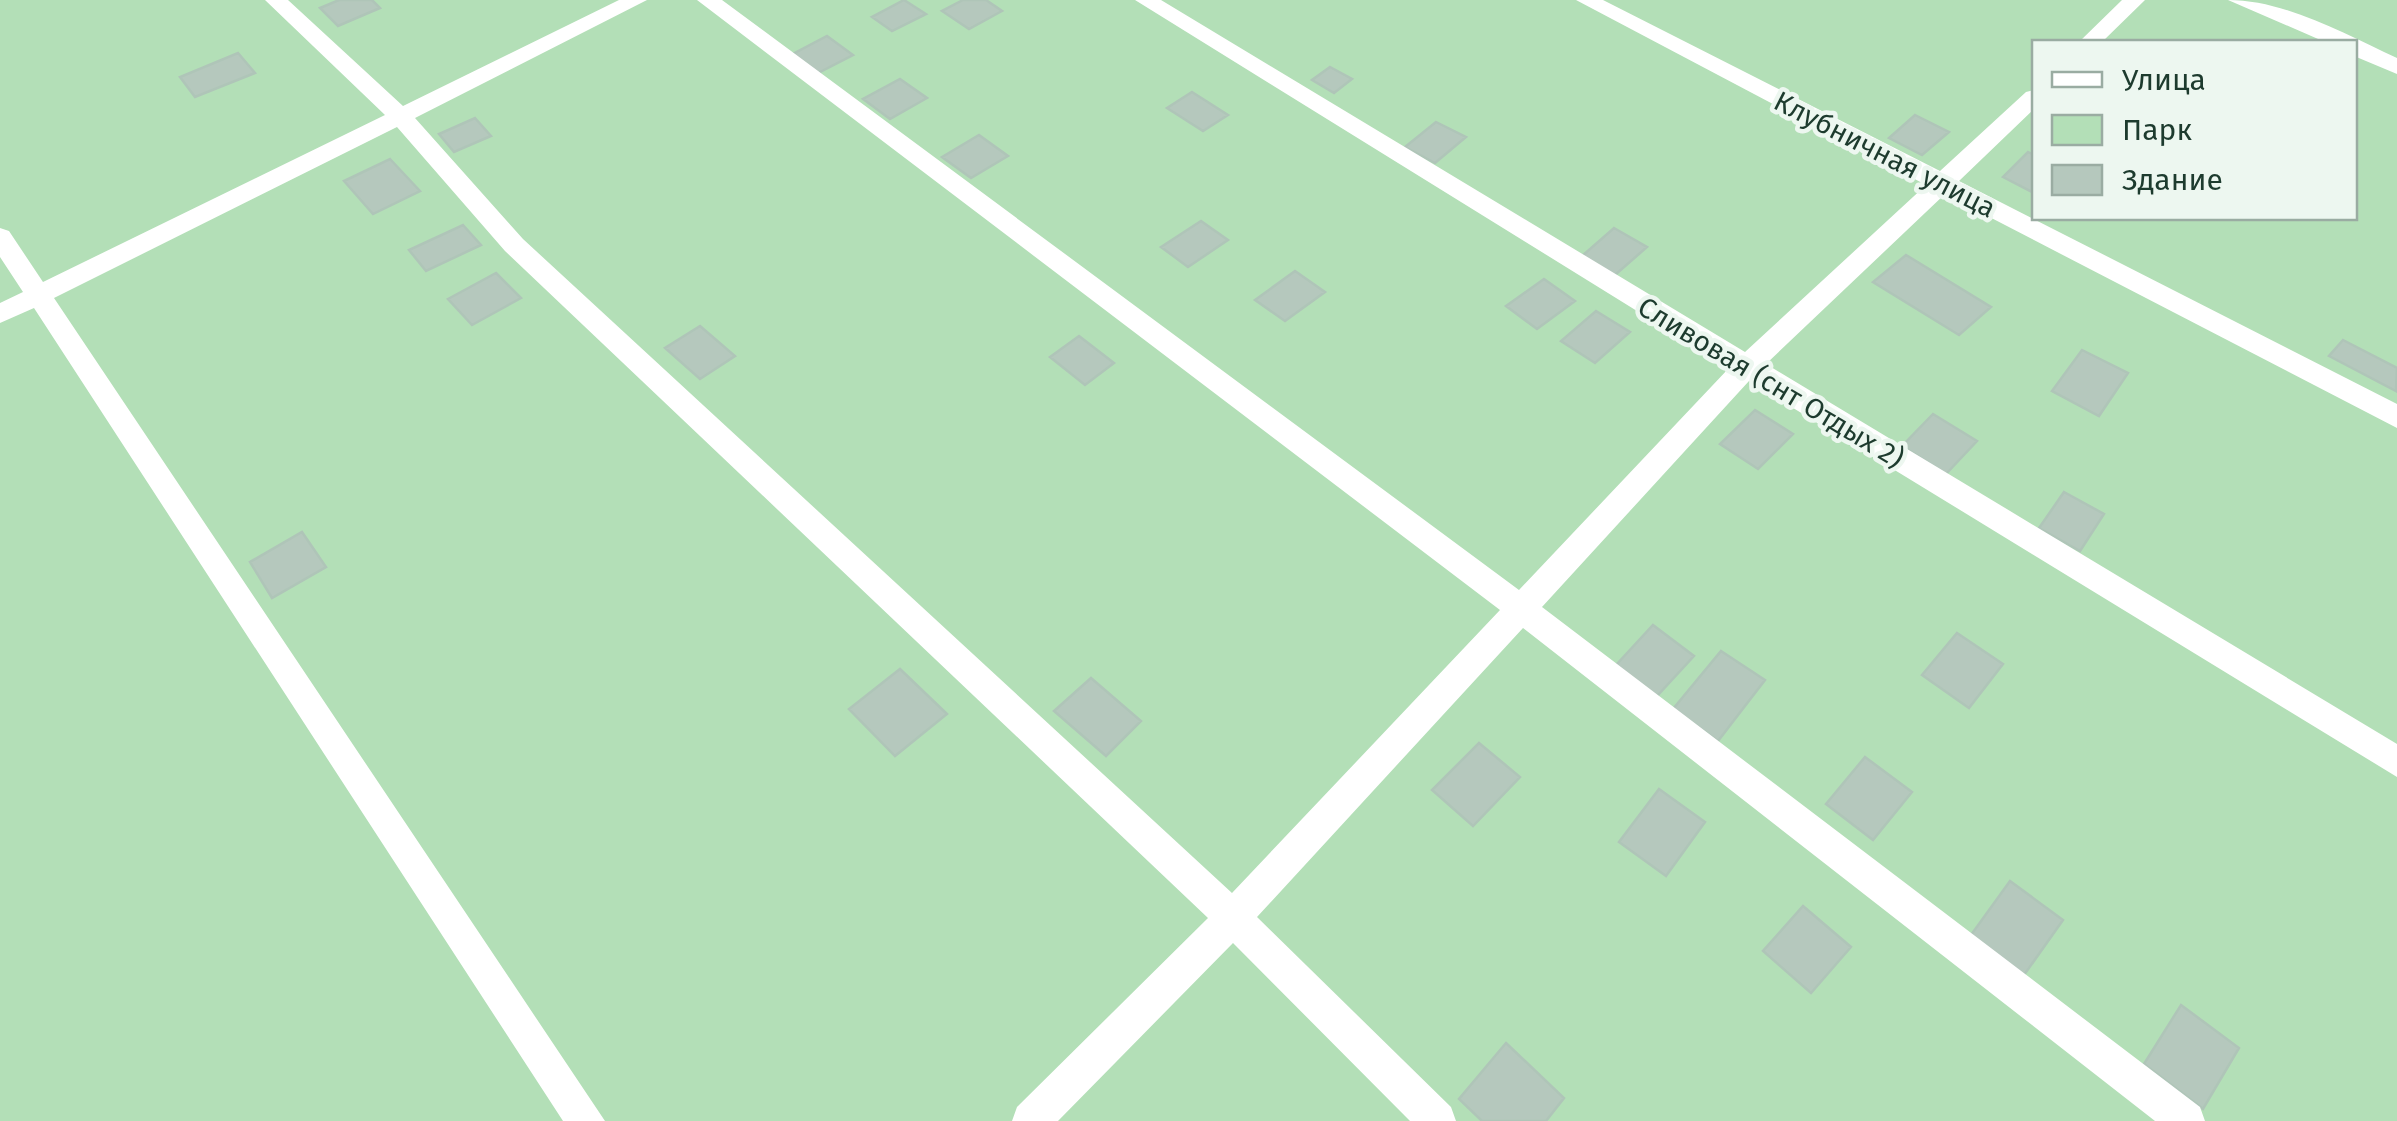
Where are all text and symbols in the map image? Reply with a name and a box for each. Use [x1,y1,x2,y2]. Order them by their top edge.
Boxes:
legend [2032,40,2357,220]
text: Улица [2122,62,2206,98]
street label: Клубничная улица [1769,84,2001,225]
text: Парк [2122,112,2192,148]
text: Здание [2122,162,2223,198]
street label: Сливовая (снт Отдых 2) [1632,290,1910,475]

